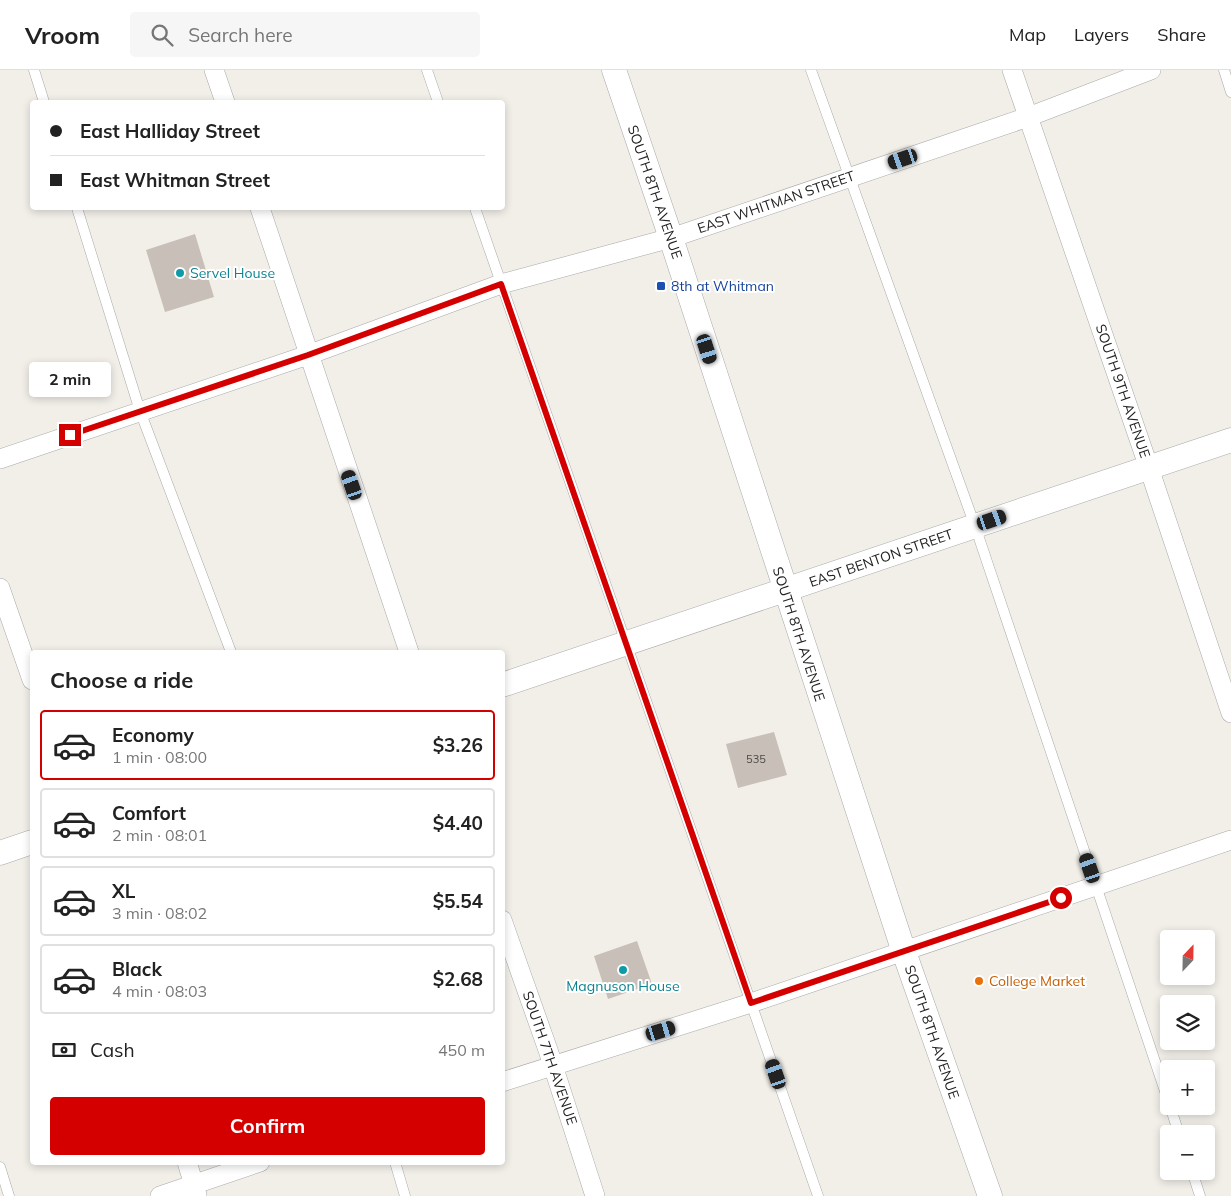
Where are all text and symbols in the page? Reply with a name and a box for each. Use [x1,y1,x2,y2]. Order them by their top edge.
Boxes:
search box [130,12,480,57]
text: Vroom [25,20,100,50]
icon: search [148,21,176,49]
text: Search here [188,23,293,47]
text: Map [1009,23,1046,46]
text: Layers [1074,23,1129,46]
text: Share [1157,23,1206,46]
text: East Halliday Street [80,119,260,143]
street label: SOUTH 8TH AVENUE [624,123,686,261]
car [886,147,919,171]
street label: EAST WHITMAN STREET [695,166,857,237]
text: East Whitman Street [80,168,270,192]
place label: Servel House [190,264,275,282]
marker: Servel House [174,267,186,279]
place label: 8th at Whitman [671,277,774,295]
marker: 8th at Whitman [655,280,667,292]
street label: SOUTH 9TH AVENUE [1092,322,1154,460]
car [695,332,718,366]
callout: 2 min [29,362,111,398]
text: 2 min [49,369,91,389]
route end [59,424,81,446]
car [340,468,363,502]
car [975,508,1008,532]
street label: EAST BENTON STREET [807,525,956,591]
street label: SOUTH 8TH AVENUE [769,565,829,703]
text: Choose a ride [50,666,193,694]
icon: car [52,723,97,768]
text: Economy [112,723,194,747]
text: $3.26 [433,733,483,757]
text: 1 min · 08:00 [112,747,207,767]
house number: 535 [746,752,766,766]
icon: car [52,801,97,846]
text: Comfort [112,801,186,825]
text: $4.40 [433,811,483,835]
text: 2 min · 08:01 [112,825,207,845]
car [1078,851,1101,885]
icon: car [52,879,97,924]
text: XL [112,879,135,903]
route start [1050,887,1072,909]
text: $5.54 [433,889,483,913]
text: 3 min · 08:02 [112,903,207,923]
north arrow [1160,930,1215,985]
map controls [1160,930,1215,1180]
icon: car [52,957,97,1002]
text: Black [112,957,162,981]
street label: SOUTH 8TH AVENUE [901,963,963,1101]
marker: Magnuson House [617,964,629,976]
text: $2.68 [433,967,483,991]
place label: College Market [989,972,1085,990]
marker: College Market [973,975,985,987]
place label: Magnuson House [566,977,680,995]
text: 4 min · 08:03 [112,981,207,1001]
street label: SOUTH 7TH AVENUE [519,989,581,1127]
button: layers [1160,995,1215,1050]
car [644,1019,677,1043]
icon: cash [50,1036,78,1064]
text: Cash [90,1038,135,1062]
text: 450 m [438,1040,485,1060]
car [764,1057,787,1091]
button: + [1160,1060,1215,1115]
button: Confirm [50,1097,485,1155]
button: − [1160,1125,1215,1180]

